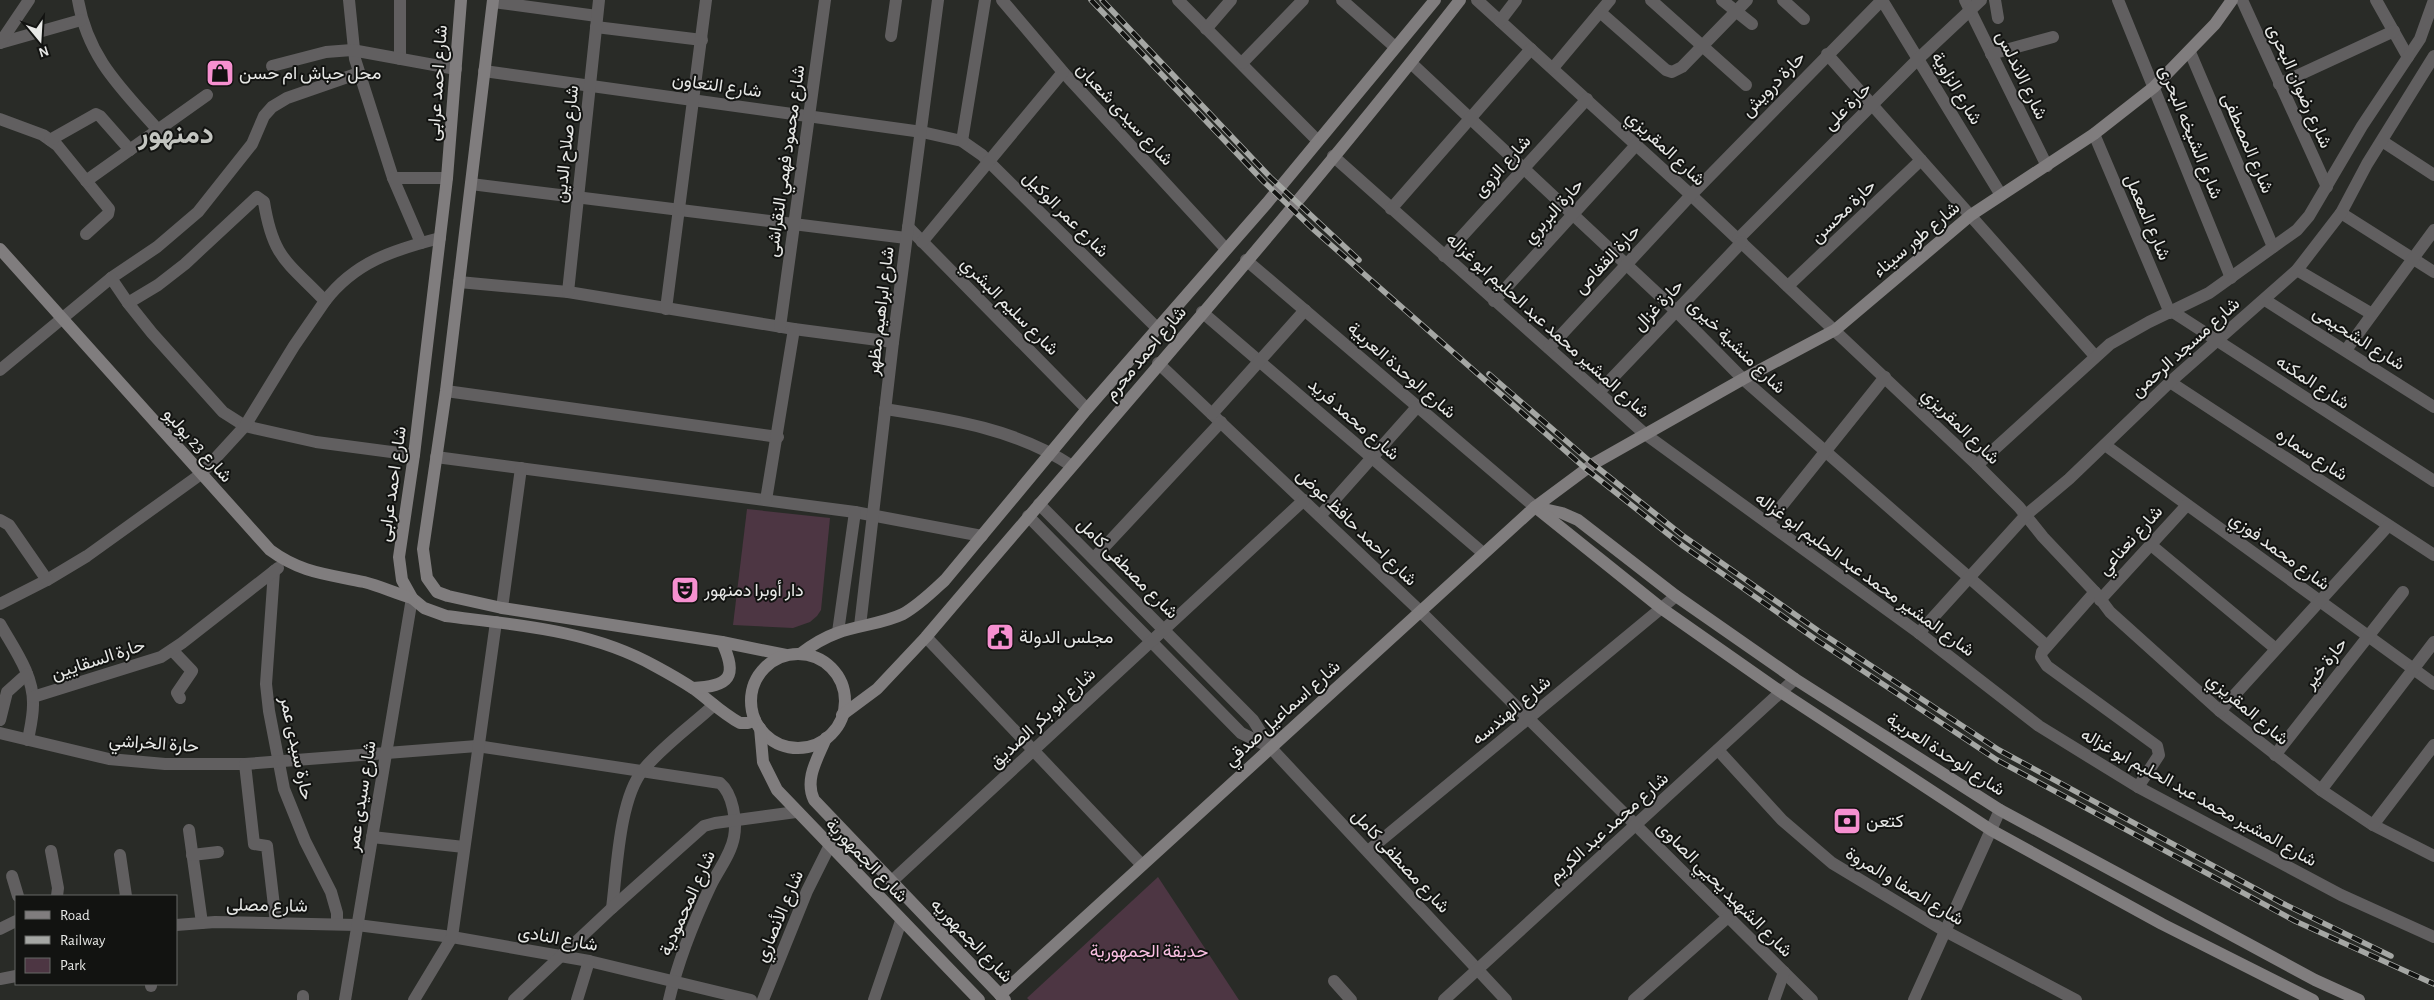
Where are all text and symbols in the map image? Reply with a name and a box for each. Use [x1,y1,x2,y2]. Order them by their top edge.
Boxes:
north arrow [15,15,65,65]
street label: شارع رضوان البحرى [2262,22,2335,152]
street label: شارع احمد عرابى [425,24,453,142]
street label: شارع الاندلس [1990,28,2050,123]
text: N [37,43,51,60]
street label: حارة درويش [1738,48,1810,122]
street label: شارع الزاوية [1926,49,1985,129]
shop icon: محل حباش ام حسن [205,58,235,88]
street label: شارع سيدى شعبان [1071,60,1176,171]
street label: شارع الشيخه البحرى [2153,63,2225,202]
street label: شارع محمود فهمي النقراشى [764,64,813,259]
place label: محل حباش ام حسن [239,65,381,85]
street label: شارع التعاون [671,71,763,103]
street label: حارة على [1820,79,1876,135]
street label: شارع صلاح الدين [552,84,584,204]
street label: شارع المصطفى [2216,91,2276,197]
street label: شارع المقريزي [1619,108,1708,193]
district label: دمنهور [137,121,214,151]
street label: شارع الزوى [1471,132,1536,202]
street label: شارع عمر الوكيل [1017,168,1112,263]
street label: شارع المعمل [2119,172,2173,264]
street label: حارة البربري [1520,176,1591,251]
street label: حارة محسن [1808,176,1880,248]
street label: شارع طور سيناء [1870,199,1965,283]
street label: حارة القفاص [1571,222,1645,298]
street label: شارع المشير محمد عبد الحليم ابو غزاله [1441,230,1652,423]
street label: شارع ابراهيم مظهر [864,246,900,378]
street label: شارع سليم البشري [953,254,1062,363]
street label: حارة غزال [1630,277,1688,336]
street label: شارع مسجد الرحمن [2128,295,2245,402]
street label: شارع منشية خيرى [1683,296,1788,399]
street label: شارع احمد محرم [1101,303,1192,405]
street label: شارع الشحيمى [2308,303,2408,376]
street label: شارع الوحدة العربية [1342,319,1459,424]
street label: شارع المكنه [2271,353,2352,415]
street label: شارع محمد فريد [1303,375,1402,466]
street label: شارع المقريزي [1914,385,2003,472]
street label: شارع 23 يوليو [158,405,235,488]
street label: شارع احمد عرابى [376,425,412,543]
street label: شارع سماره [2271,425,2351,486]
street label: شارع احمد حافظ عوض [1291,466,1420,591]
street label: شارع المشير محمد عبد الحليم ابو غزاله [1750,489,1978,662]
street label: شارع نعناعي [2095,503,2170,582]
street label: شارع محمد فوزي [2223,510,2333,598]
street label: شارع مصطفى كامل [1072,515,1181,624]
theatre icon: دار أوبرا دمنهور [670,575,700,605]
place label: دار أوبرا دمنهور [703,580,804,601]
public building icon: مجلس الدولة [985,622,1015,652]
place label: مجلس الدولة [1019,629,1113,648]
street label: حارة خير [2300,635,2352,694]
street label: حارة السقايين [49,636,148,685]
street label: شارع اسماعيل صدقي [1221,657,1347,774]
street label: شارع ابو بكر الصديق [986,665,1101,774]
street label: شارع المقريزي [2200,671,2292,753]
street label: شارع الهندسه [1469,673,1556,750]
street label: حارة سيدى عمر [275,694,316,802]
street label: شارع الوحدة العربية [1882,710,2008,801]
street label: شارع المشير محمد عبد الحليم ابو غزاله [2077,725,2319,872]
street label: حارة الخراشي [108,732,200,761]
street label: شارع سيدى عمر [344,740,382,854]
street label: شارع محمد عبد الكريم [1545,769,1673,888]
street label: شارع مصطفى كامل [1346,806,1453,918]
bank icon: كتعن [1832,806,1862,836]
place label: كتعن [1866,813,1904,832]
street label: شارع الجمهورية [820,815,911,908]
street label: شارع الشهيد يحيي الصاوى [1650,818,1796,964]
street label: شارع الصفا و المروة [1841,845,1967,931]
street label: شارع المحمودية [657,848,721,960]
street label: شارع الأنصاري [751,867,812,967]
legend [15,895,178,985]
street label: شارع الجمهوريه [925,895,1016,988]
street label: شارع مصلى [226,896,308,918]
text: Road [60,908,90,923]
street label: شارع النادى [516,923,599,957]
text: Railway [60,933,106,948]
park label: حديقة الجمهورية [1090,943,1208,962]
text: Park [60,958,86,973]

